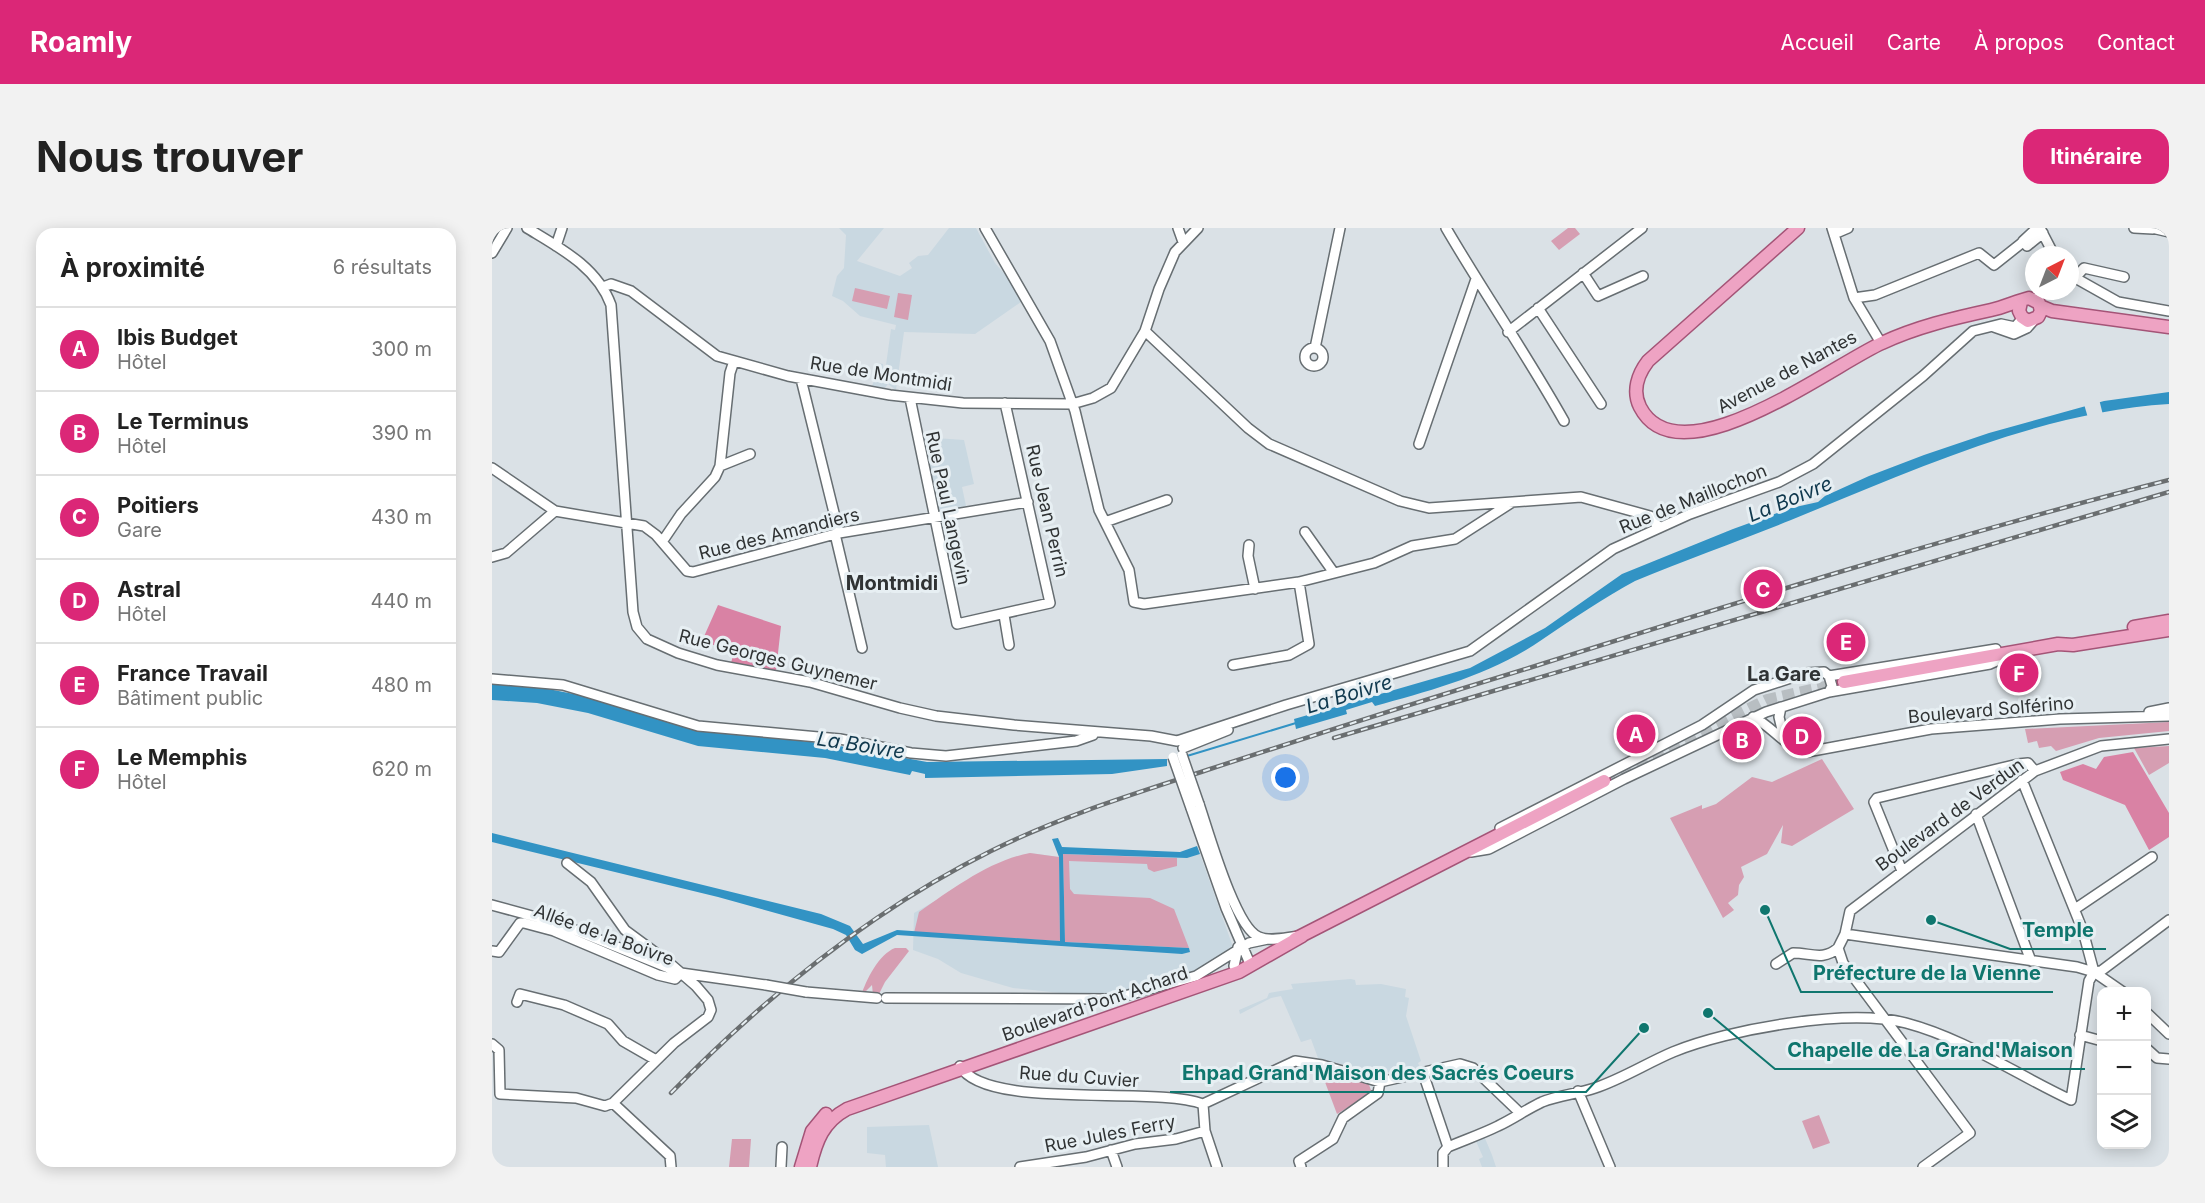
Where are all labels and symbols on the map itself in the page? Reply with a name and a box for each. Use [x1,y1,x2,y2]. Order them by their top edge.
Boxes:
north arrow [2025,246,2079,300]
street label: Avenue de Nantes [1713,326,1860,417]
street label: Rue de Montmidi [809,352,954,395]
street label: Rue Paul Langevin [922,429,975,587]
street label: Rue Jean Perrin [1022,442,1073,579]
street label: Rue de Maillochon [1616,459,1770,538]
water label: La Boivre [1744,471,1836,527]
street label: Rue des Amandiers [696,503,861,564]
pin: C [1744,566,1782,612]
district label: Montmidi [846,571,938,595]
pin: E [1826,620,1866,664]
street label: Rue Georges Guynemer [677,625,880,694]
pin: F [2000,650,2038,696]
district label: La Gare [1747,662,1821,686]
water label: La Boivre [1303,669,1395,719]
street label: Boulevard Solférino [1907,692,2075,727]
pin: A [1616,712,1656,756]
pin: D [1782,714,1822,758]
pin: B [1722,718,1762,762]
water label: La Boivre [815,726,907,764]
street label: Boulevard de Verdun [1872,754,2028,875]
your location [1271,763,1300,792]
street label: Allée de la Boivre [531,899,677,970]
callout: Temple [2010,911,2106,949]
text: Temple [2022,918,2094,942]
callout: Préfecture de la Vienne [1801,954,2053,992]
text: Préfecture de la Vienne [1813,961,2041,985]
street label: Boulevard Pont Achard [999,962,1191,1045]
callout: Chapelle de La Grand'Maison [1775,1031,2085,1069]
text: Chapelle de La Grand'Maison [1787,1038,2073,1062]
callout: Ehpad Grand'Maison des Sacrés Coeurs [1170,1054,1586,1092]
text: Ehpad Grand'Maison des Sacrés Coeurs [1182,1061,1574,1085]
street label: Rue du Cuvier [1018,1062,1140,1091]
street label: Rue Jules Ferry [1043,1111,1177,1156]

